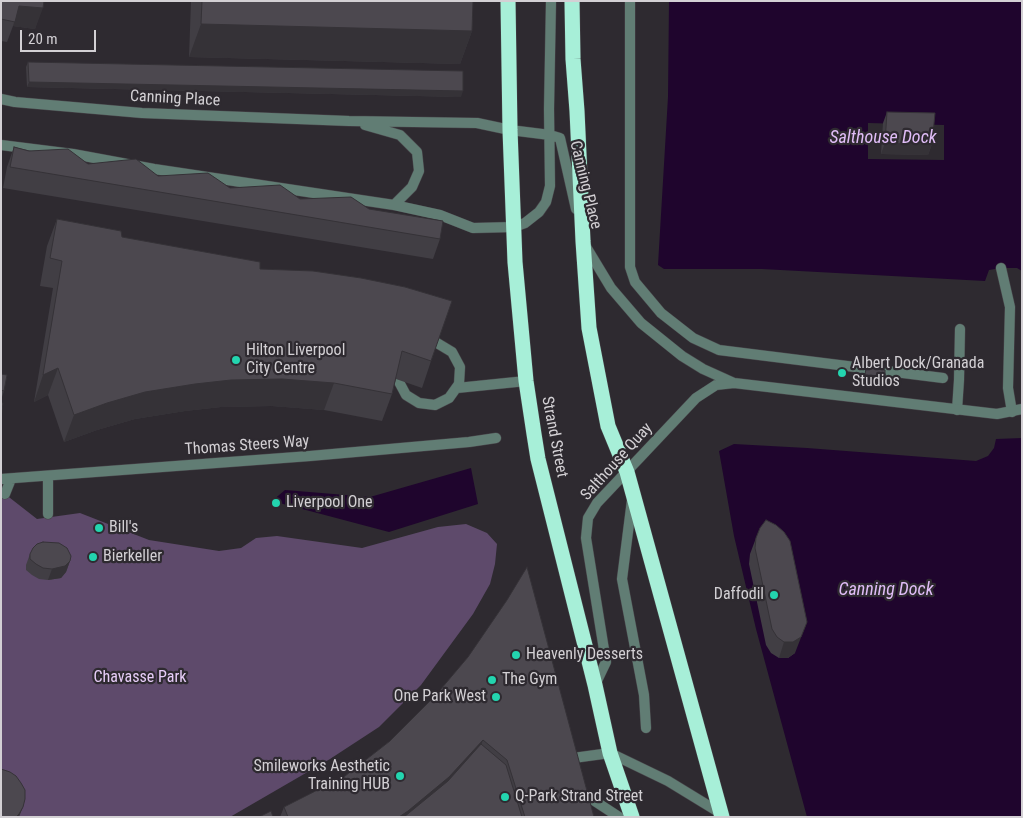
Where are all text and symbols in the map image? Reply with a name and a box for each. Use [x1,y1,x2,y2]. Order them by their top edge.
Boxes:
scale bar [22,20,99,52]
text: 20 m [28,30,58,48]
street label: Canning Place [129,87,221,111]
water label: Salthouse Dock [829,127,937,149]
street label: Canning Place [565,139,605,231]
place label: Hilton Liverpool City Centre [246,341,345,379]
marker: Hilton Liverpool City Centre [230,354,242,366]
place label: Albert Dock/Granada Studios [852,354,984,392]
marker: Albert Dock/Granada Studios [836,367,848,379]
street label: Strand Street [537,395,571,479]
street label: Salthouse Quay [577,419,657,505]
street label: Thomas Steers Way [184,432,310,460]
place label: Liverpool One [286,493,373,513]
marker: Liverpool One [270,497,282,509]
place label: Bill's [109,518,138,538]
marker: Bill's [93,522,105,534]
place label: Bierkeller [103,547,162,567]
marker: Bierkeller [87,551,99,563]
water label: Canning Dock [838,579,934,601]
place label: Daffodil [714,585,764,605]
marker: Daffodil [768,589,780,601]
place label: Heavenly Desserts [526,645,643,665]
marker: Heavenly Desserts [510,649,522,661]
park label: Chavasse Park [93,668,187,688]
place label: The Gym [502,670,557,690]
marker: The Gym [486,674,498,686]
place label: One Park West [394,687,486,707]
marker: One Park West [490,691,502,703]
place label: Smileworks Aesthetic Training HUB [254,757,390,795]
marker: Smileworks Aesthetic Training HUB [394,770,406,782]
place label: Q-Park Strand Street [515,787,643,807]
marker: Q-Park Strand Street [499,791,511,803]

